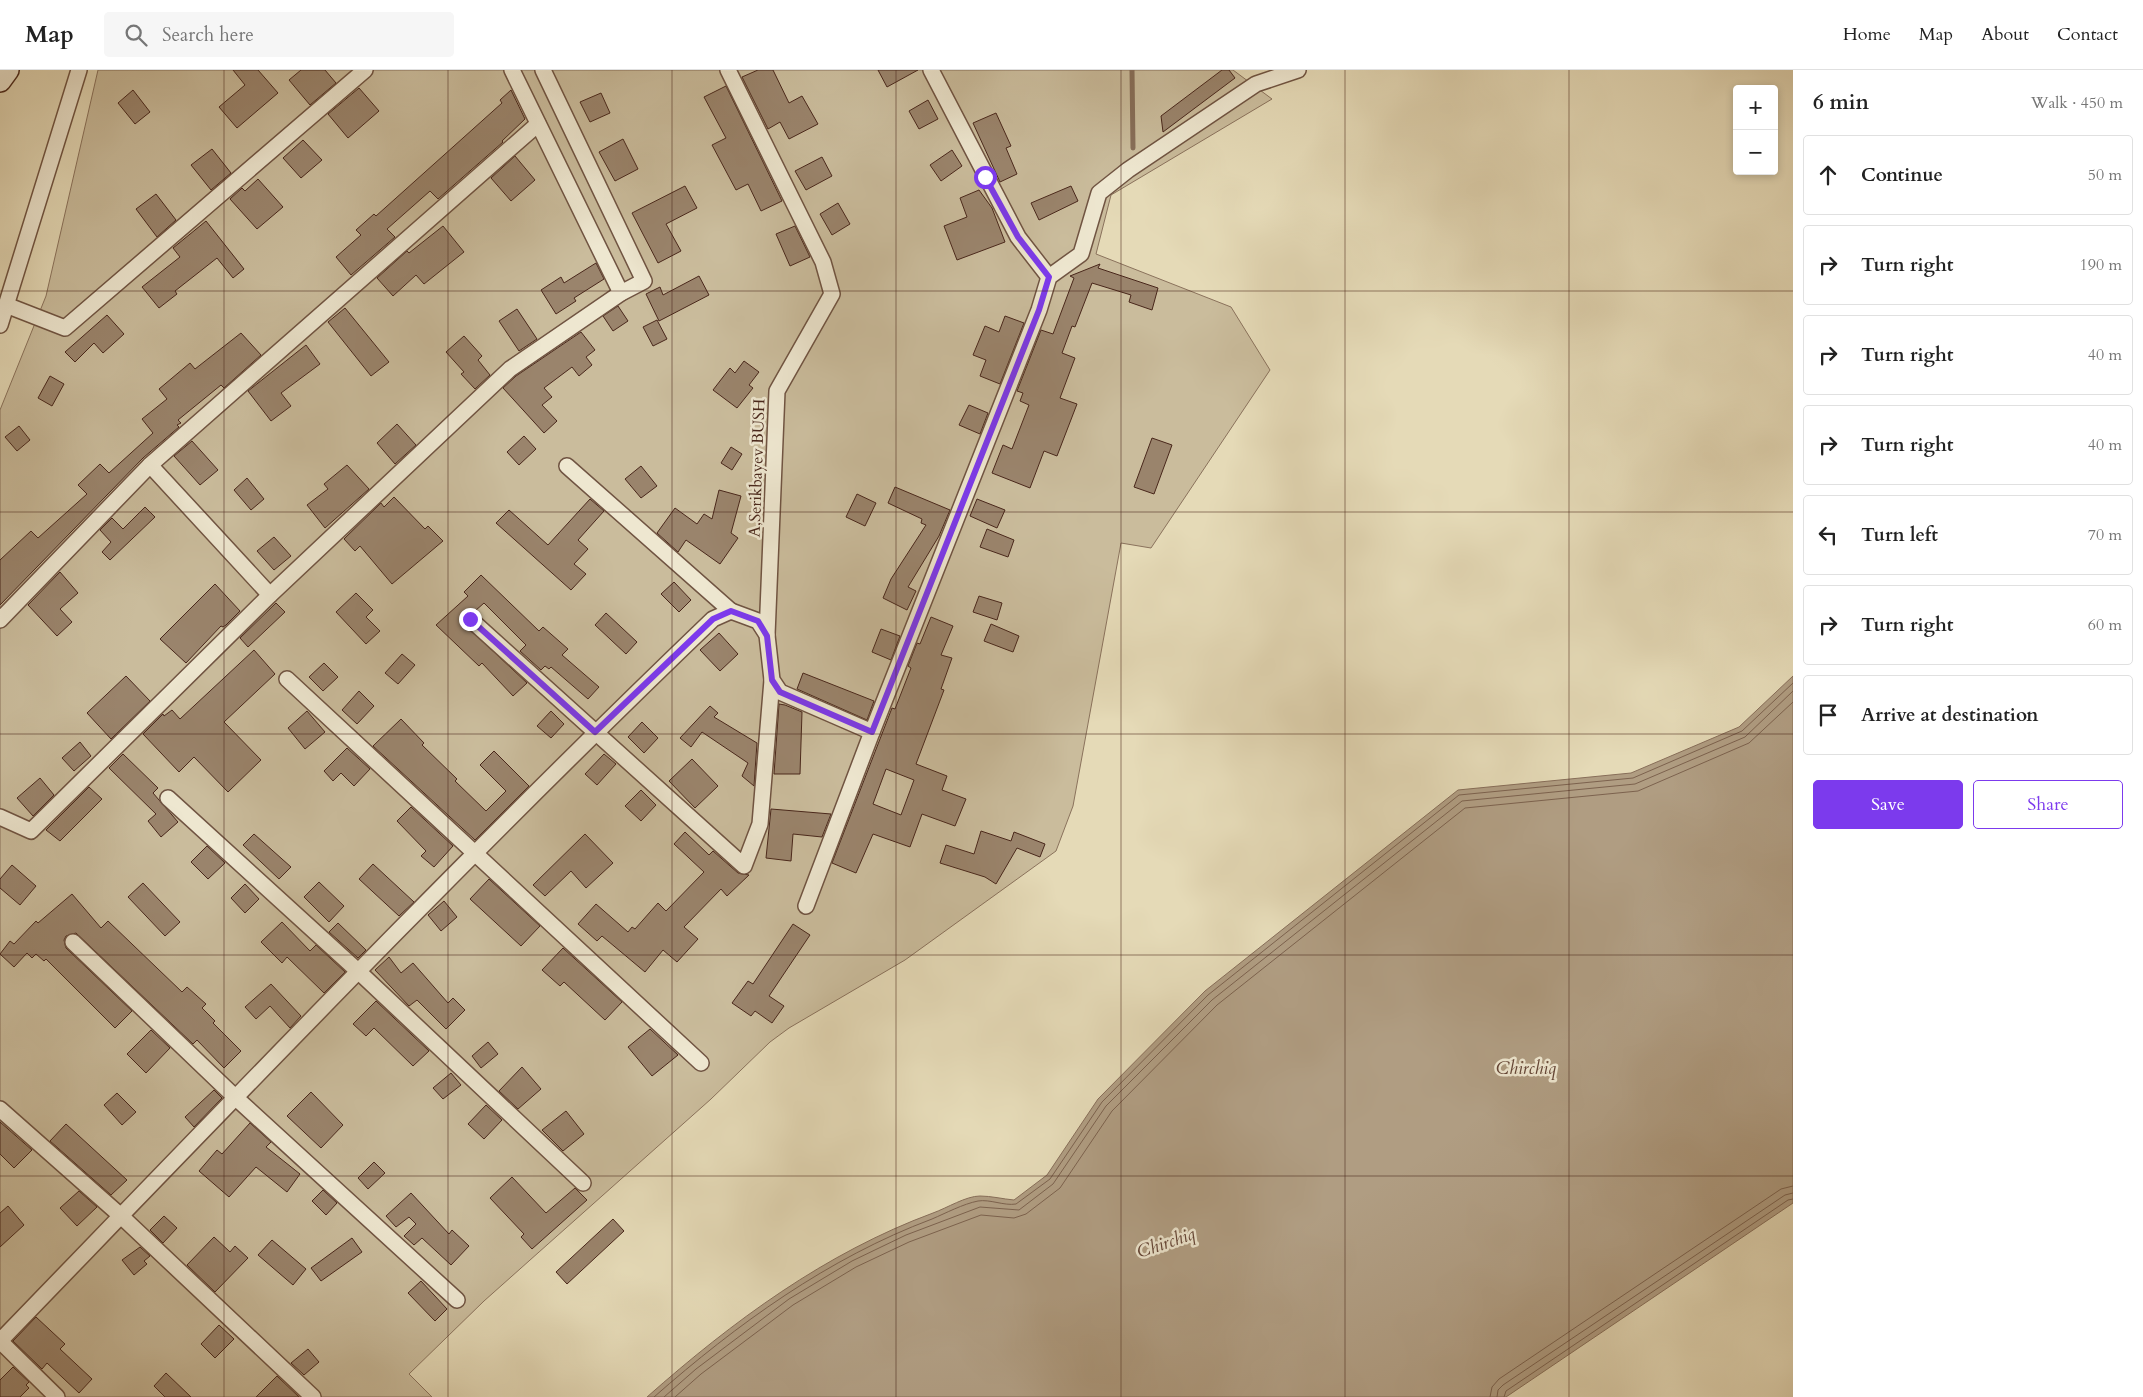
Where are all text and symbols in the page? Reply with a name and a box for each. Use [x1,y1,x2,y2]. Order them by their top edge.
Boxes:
search box [104,12,454,57]
text: Map [25,18,74,51]
icon: search [122,21,150,49]
text: Search here [162,22,254,48]
text: Home [1843,22,1891,47]
text: Map [1919,22,1953,47]
text: About [1981,22,2029,47]
text: Contact [2057,22,2118,47]
map controls [1733,85,1778,175]
button: + [1733,85,1778,130]
text: 6 min [1813,88,1869,117]
text: Walk · 450 m [2031,92,2123,114]
button: − [1733,130,1778,175]
icon: ahead [1814,161,1842,189]
text: Continue [1861,162,1943,188]
text: 50 m [2088,164,2122,186]
route start [974,166,997,189]
icon: right [1814,251,1842,279]
text: Turn right [1861,252,1953,278]
text: 190 m [2080,254,2122,276]
icon: right [1814,341,1842,369]
text: Turn right [1861,342,1953,368]
text: 40 m [2088,344,2122,366]
street label: A,Serikbayev BUSH [744,398,770,538]
icon: right [1814,431,1842,459]
text: Turn right [1861,432,1953,458]
text: 40 m [2088,434,2122,456]
icon: left [1814,521,1842,549]
text: Turn left [1861,522,1938,548]
text: 70 m [2088,524,2122,546]
route end [459,608,482,631]
icon: right [1814,611,1842,639]
text: Turn right [1861,612,1953,638]
text: 60 m [2088,614,2122,636]
icon: arrive [1814,701,1842,729]
text: Arrive at destination [1861,702,2038,728]
button: Save [1813,780,1963,829]
button: Share [1973,780,2123,829]
water label: Chirchiq [1496,1056,1556,1081]
water label: Chirchiq [1133,1221,1199,1265]

